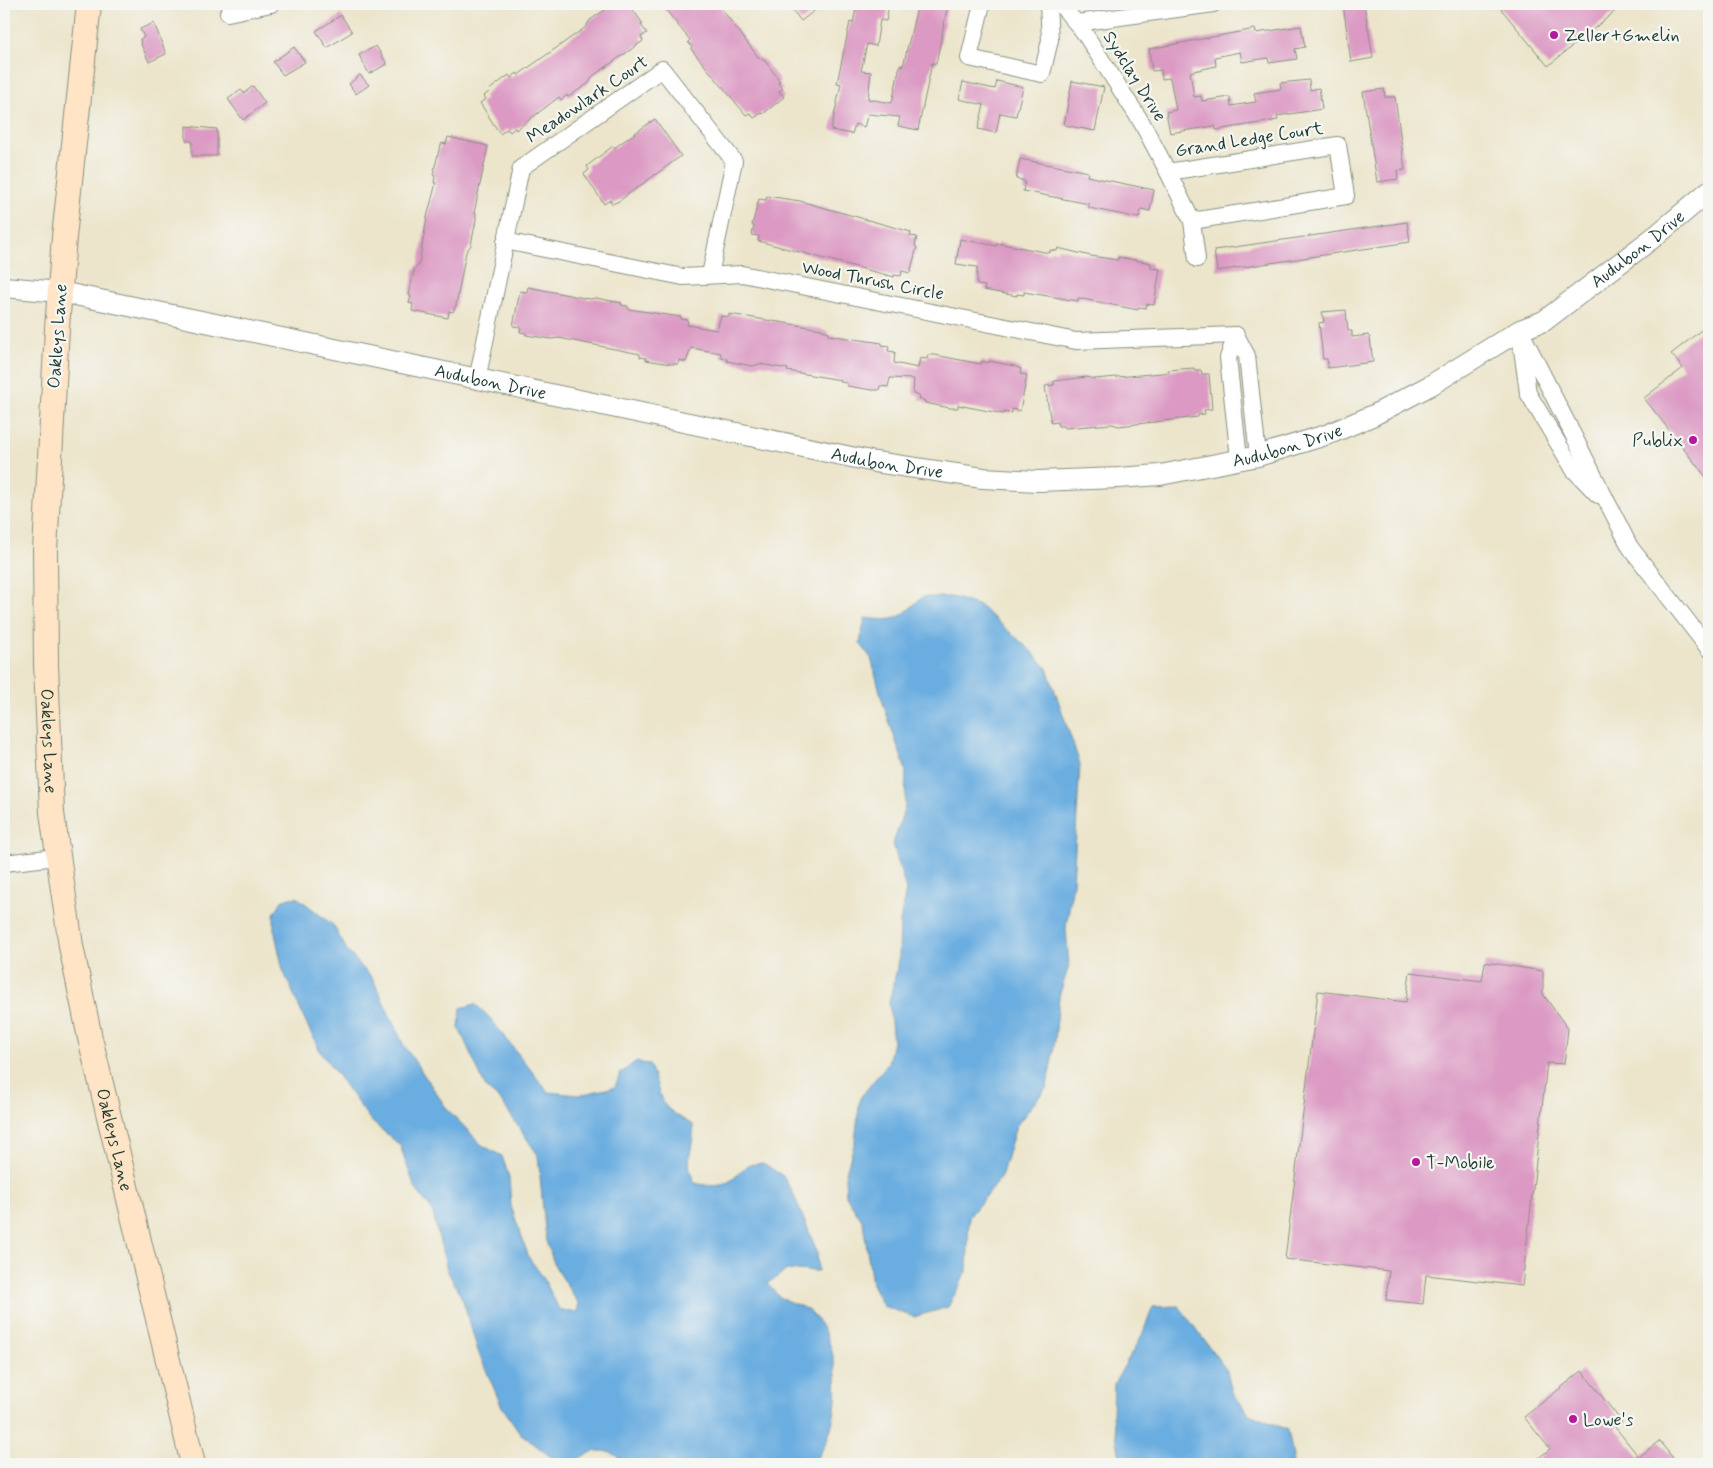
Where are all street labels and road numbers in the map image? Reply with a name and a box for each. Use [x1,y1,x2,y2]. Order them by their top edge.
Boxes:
street label: Sydclay Drive [1097,27,1171,126]
street label: Meadowlark Court [522,50,653,149]
street label: Grand Ledge Court [1174,116,1325,164]
street label: Audubon Drive [1586,205,1690,294]
street label: Wood Thrush Circle [800,255,946,307]
street label: Oakleys Lane [42,283,74,389]
street label: Audubon Drive [432,359,548,406]
street label: Audubon Drive [1231,419,1346,474]
street label: Audubon Drive [829,442,945,485]
street label: Oakleys Lane [34,688,62,794]
street label: Oakleys Lane [90,1086,138,1194]

